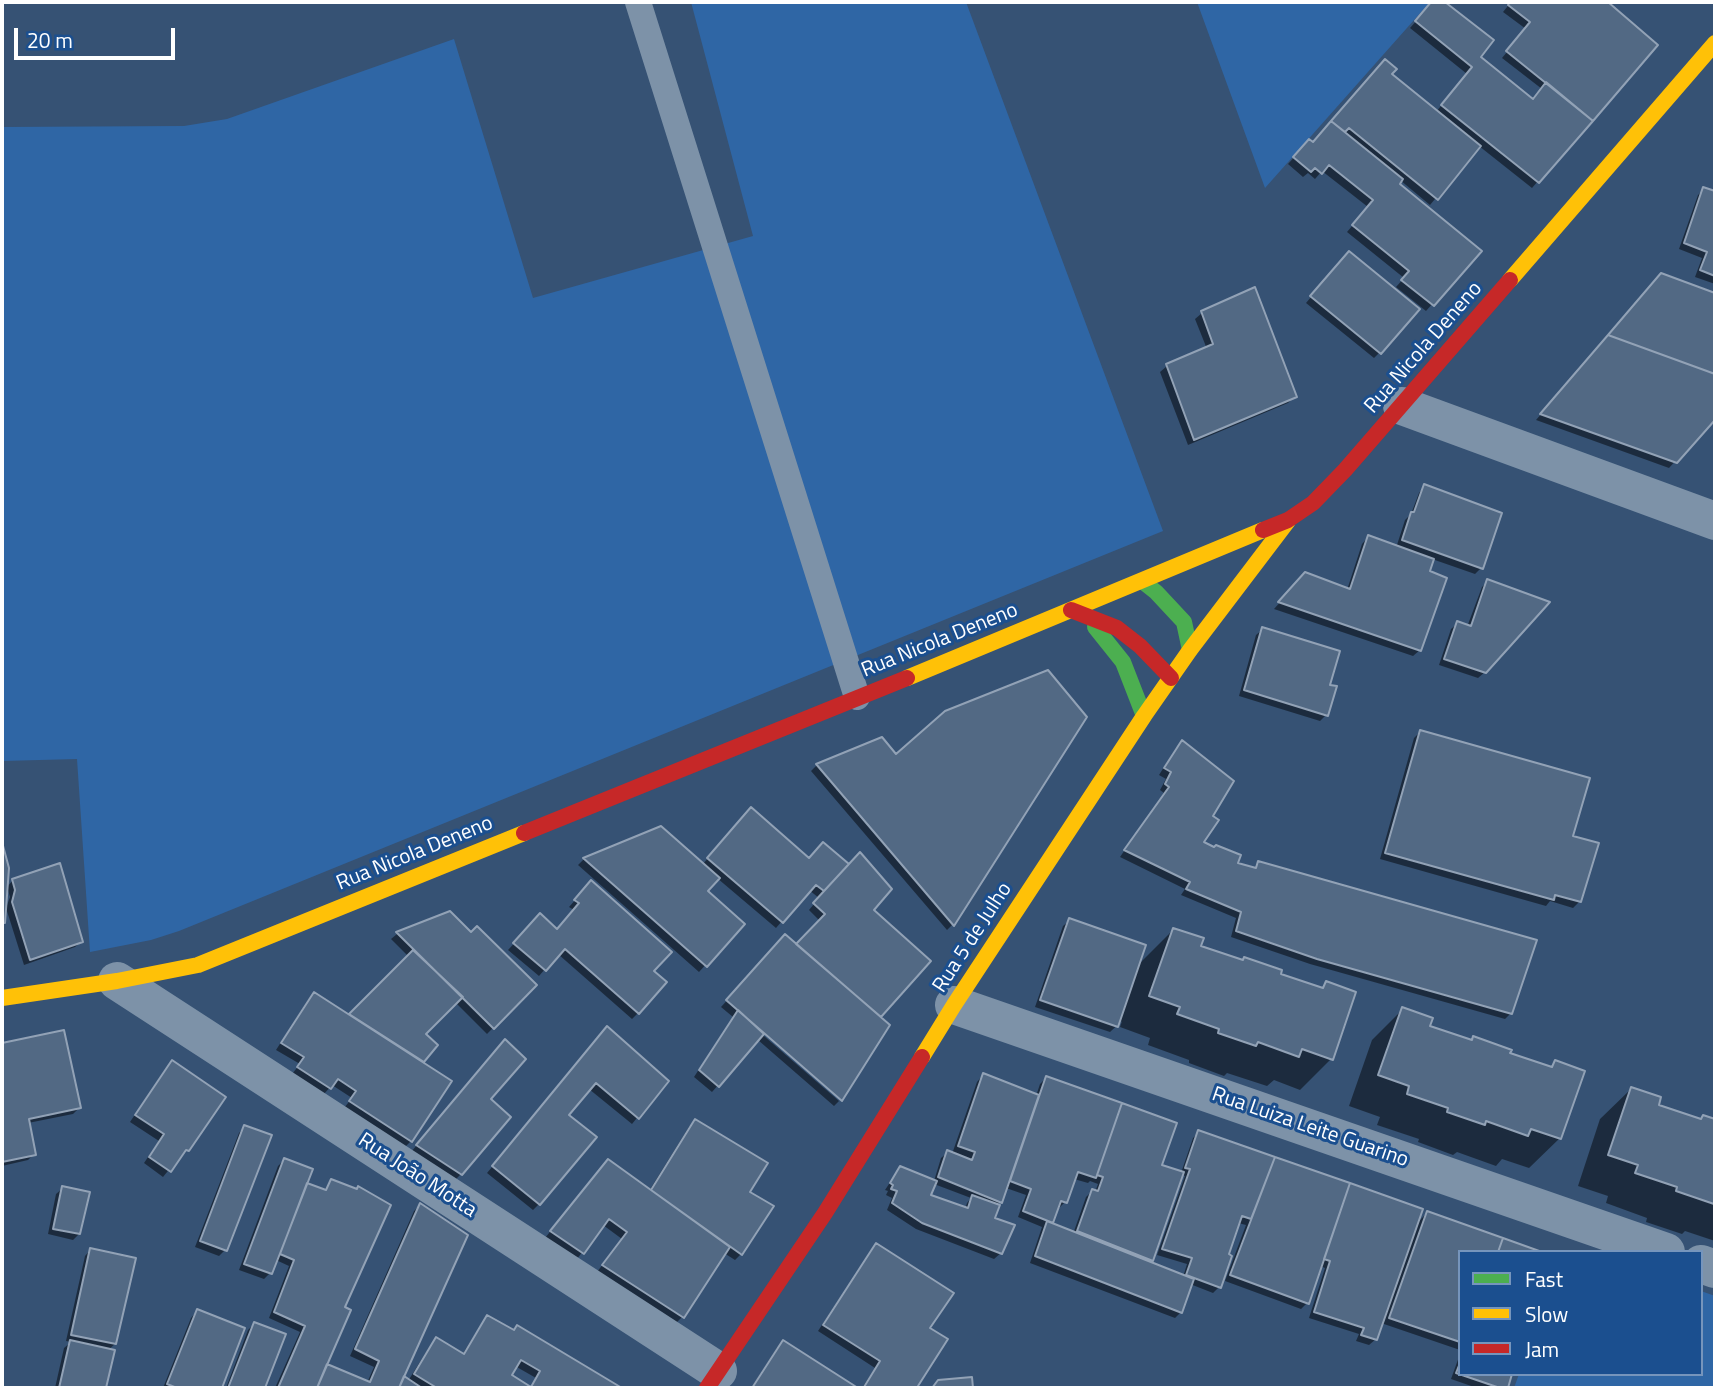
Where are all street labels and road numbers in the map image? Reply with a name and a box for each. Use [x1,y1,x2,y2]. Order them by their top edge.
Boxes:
street label: Rua Nicola Deneno [1360,277,1488,419]
street label: Rua Nicola Deneno [858,598,1022,684]
street label: Rua Nicola Deneno [333,811,497,897]
street label: Rua 5 de Julho [928,878,1018,998]
street label: Rua Luiza Leite Guarino [1208,1083,1412,1173]
street label: Rua João Motta [353,1128,481,1224]

